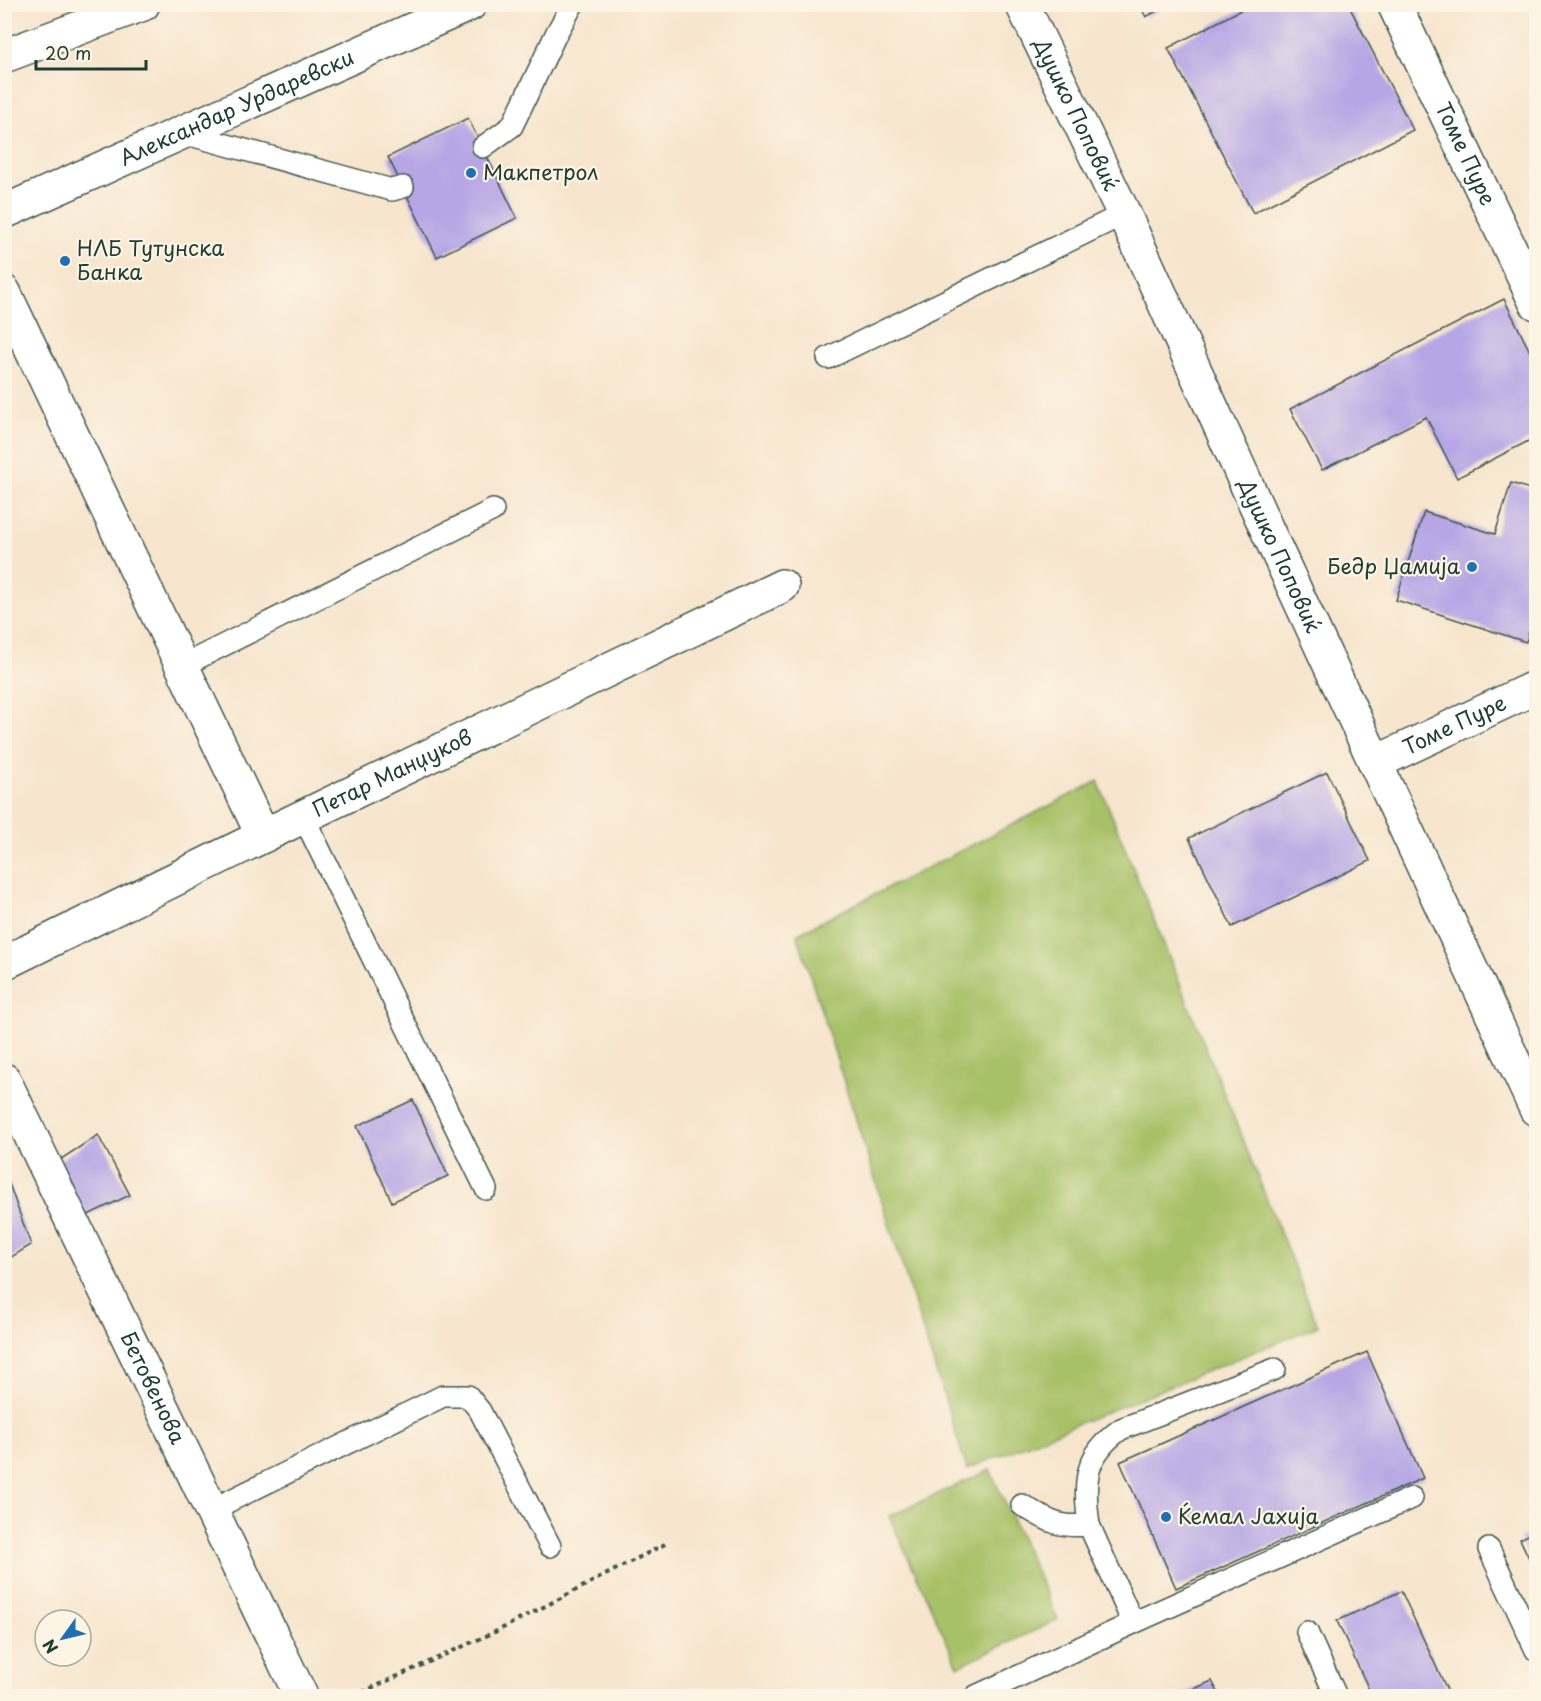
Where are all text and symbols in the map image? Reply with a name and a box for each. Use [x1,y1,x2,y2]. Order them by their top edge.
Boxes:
street label: Душко Поповиќ [1026,31,1128,196]
scale bar [36,33,146,71]
text: 20 m [45,39,91,66]
street label: Александар Урдаревски [114,40,358,173]
street label: Томе Пуре [1429,96,1505,210]
place label: Макпетрол [483,155,598,187]
marker: Макпетрол [464,166,478,180]
place label: НЛБ Тутунска Банка [77,231,224,287]
marker: НЛБ Тутунска Банка [58,254,72,268]
street label: Душко Поповиќ [1232,472,1331,638]
place label: Бедр Џамија [1327,549,1461,581]
marker: Бедр Џамија [1465,560,1479,574]
street label: Томе Пуре [1397,685,1511,762]
street label: Петар Манџуков [306,720,477,824]
street label: Бетовенова [114,1326,195,1449]
place label: Ќемал Јахија [1178,1499,1320,1531]
marker: Ќемал Јахија [1159,1510,1173,1524]
north arrow [33,1608,93,1668]
text: N [36,1635,63,1659]

